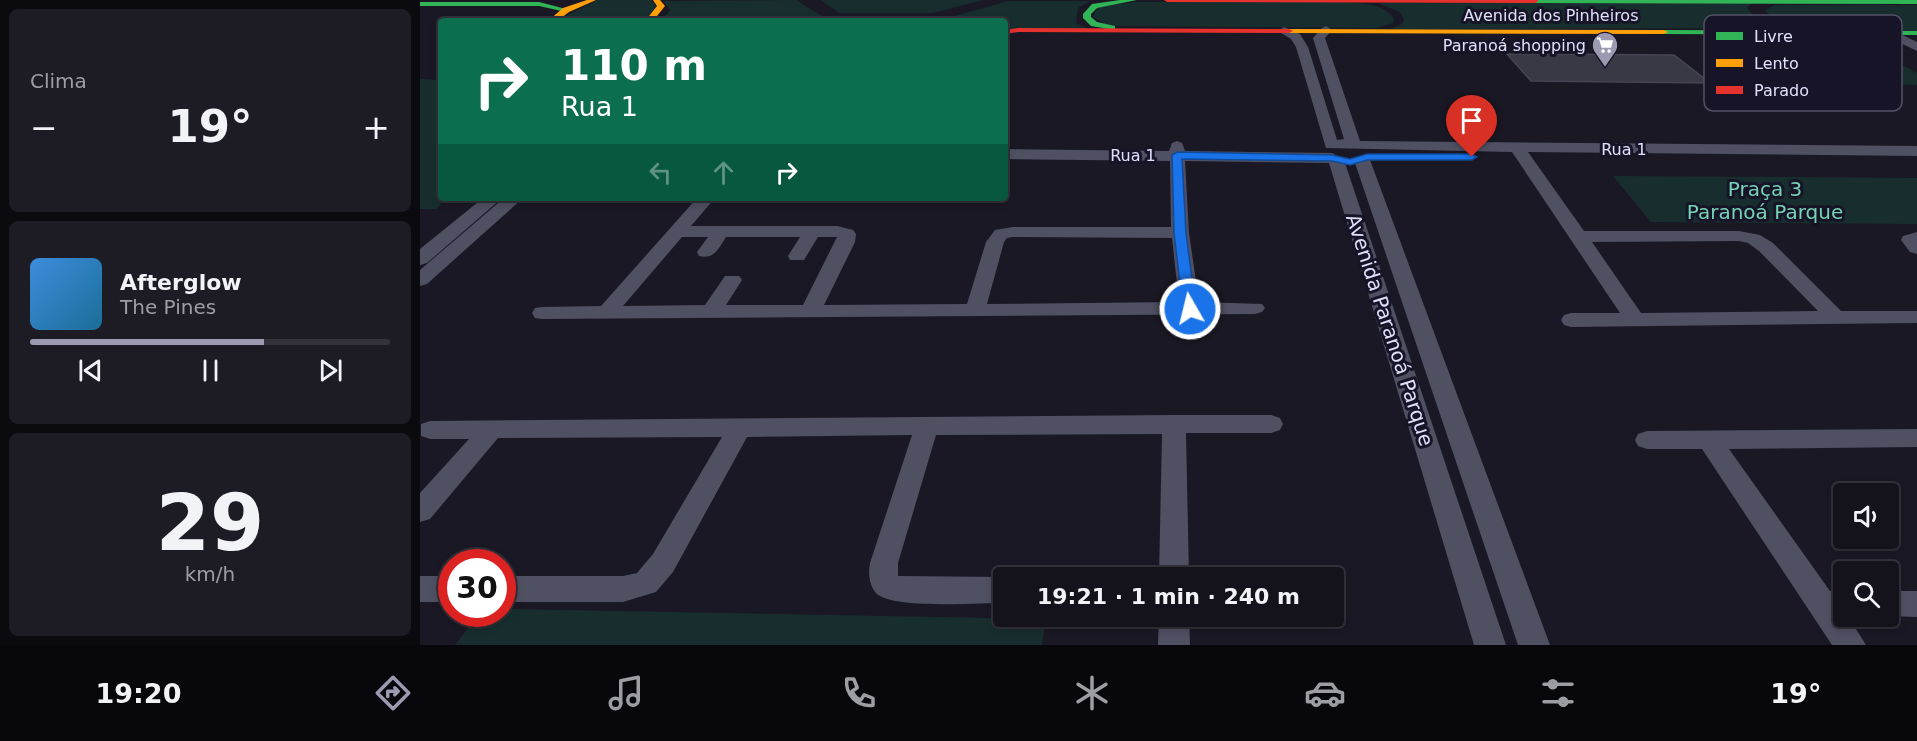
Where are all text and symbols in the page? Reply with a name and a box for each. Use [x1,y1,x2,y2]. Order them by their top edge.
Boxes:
street label: Avenida dos Pinheiros [1464,6,1638,25]
legend [1704,15,1902,111]
text: Livre [1754,27,1793,46]
supermarket icon: Paranoá shopping [1590,30,1620,68]
place label: Paranoá shopping [1443,36,1586,55]
text: 110 m [561,41,707,90]
icon: right [462,42,540,120]
text: Lento [1754,54,1799,73]
text: Clima [30,69,87,93]
text: Parado [1754,81,1809,100]
text: Rua 1 [561,91,638,122]
pin [1446,95,1497,157]
text: 19° [167,100,253,153]
icon: arrive [1455,104,1488,137]
text: − [30,108,58,147]
text: + [362,108,390,147]
street label: Rua 1 [1601,140,1647,159]
street label: Rua 1 [1110,146,1156,165]
icon: left [644,156,677,189]
icon: ahead [707,156,740,189]
icon: right [770,156,803,189]
park label: Praça 3 Paranoá Parque [1687,177,1843,224]
street label: Avenida Paranoá Parque [1341,211,1439,449]
text: Afterglow [120,270,242,295]
position arrow [1158,277,1222,341]
text: The Pines [120,295,216,319]
icon: previous [74,354,107,387]
icon: pause [194,354,227,387]
icon: next [314,354,347,387]
text: 29 [156,478,264,568]
map controls [1833,483,1899,627]
button: sound [1833,483,1899,549]
speed limit sign: 30 [438,549,516,627]
button: search [1833,561,1899,627]
text: km/h [185,562,235,586]
text: 19:21 · 1 min · 240 m [1037,584,1300,609]
icon: directions [372,672,414,714]
icon: music [605,672,647,714]
icon: phone [838,672,880,714]
icon: climate [1071,672,1113,714]
icon: car [1304,672,1346,714]
icon: filters [1537,672,1579,714]
text: 19:20 [95,678,181,709]
text: 19° [1770,678,1821,709]

